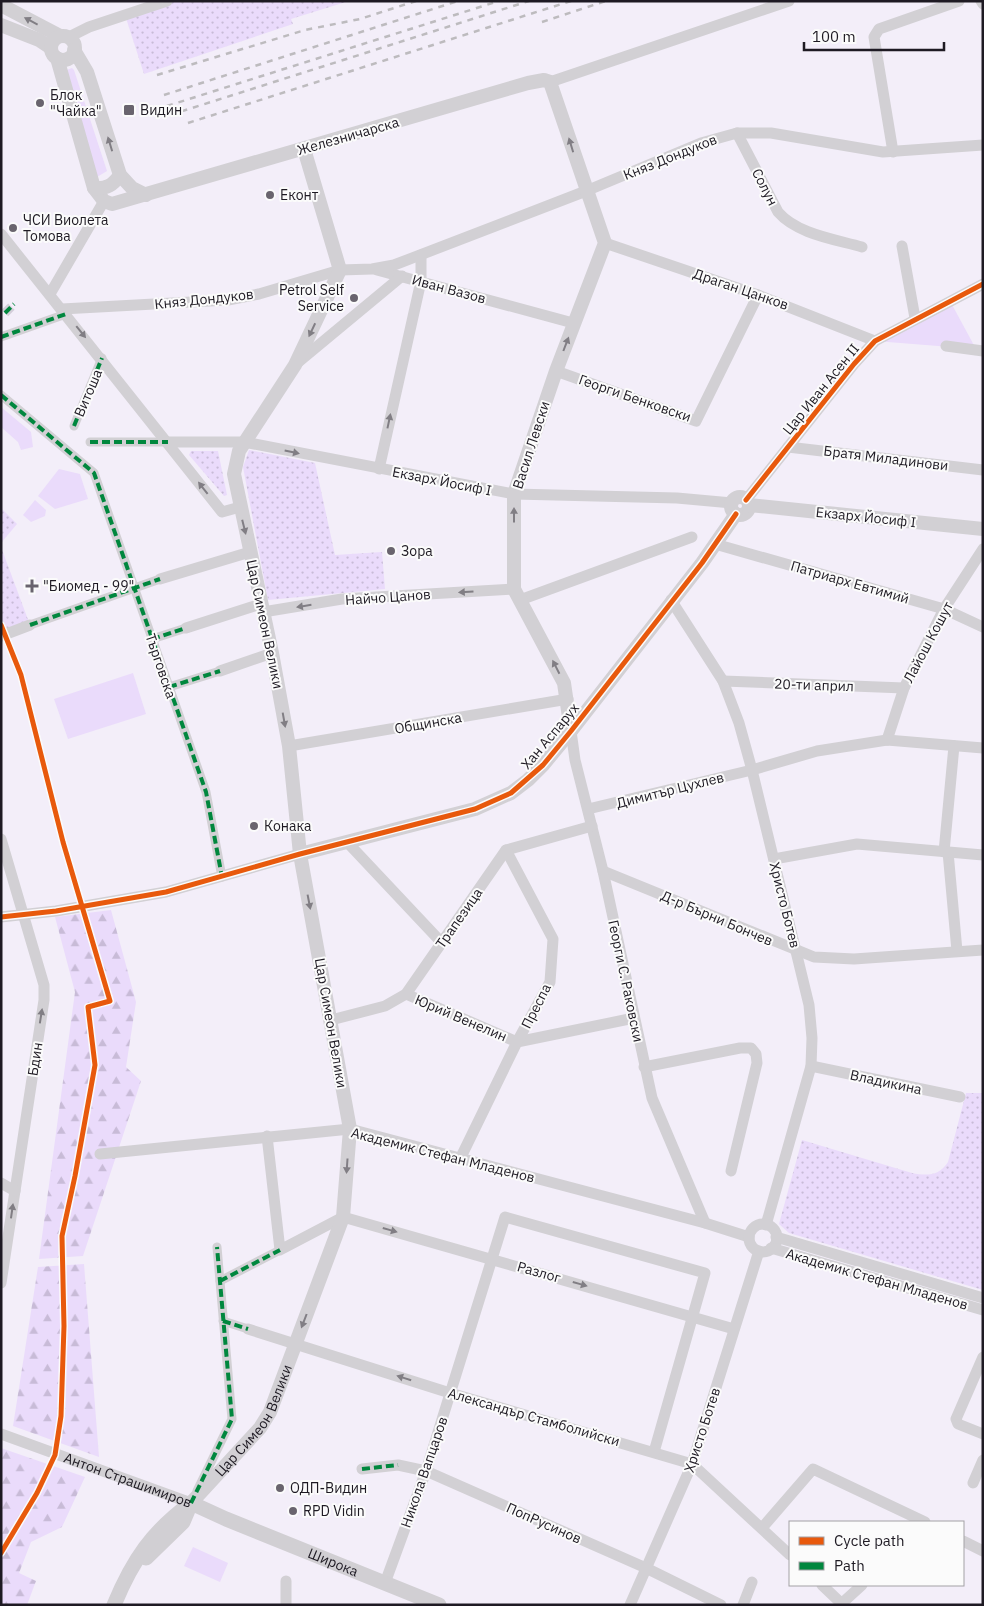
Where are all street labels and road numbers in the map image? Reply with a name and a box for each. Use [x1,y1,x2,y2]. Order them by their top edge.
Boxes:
street label: Железничарска [295,113,402,159]
street label: Княз Дондуков [620,130,720,184]
street label: Солун [748,165,782,209]
street label: Драган Цанков [691,264,791,314]
street label: Иван Вазов [410,270,488,308]
street label: Княз Дондуков [153,285,255,313]
street label: Цар Иван Асен II [779,340,863,438]
street label: Витоша [70,366,106,420]
street label: Георги Бенковски [576,370,694,426]
street label: Васил Левски [508,399,554,491]
street label: Братя Миладинови [823,441,949,475]
street label: Екзарх Йосиф I [391,462,493,499]
street label: Екзарх Йосиф I [815,502,917,531]
street label: Патриарх Евтимий [789,556,911,608]
street label: Цар Симеон Велики [243,558,287,690]
street label: Найчо Цанов [345,585,431,609]
street label: Лайош Кошут [899,598,957,686]
street label: Търговска [142,631,181,701]
street label: 20-ти април [774,675,854,695]
street label: Хан Аспарух [517,699,583,773]
street label: Общинска [393,708,464,738]
street label: Димитър Цухлев [614,768,726,812]
street label: Христо Ботев [766,860,804,950]
street label: Трапезица [432,884,487,952]
street label: Д-р Бърни Бончев [658,886,776,950]
street label: Георги С. Раковски [604,918,648,1044]
street label: Цар Симеон Велики [311,957,351,1089]
street label: Преспа [517,980,555,1031]
street label: Юрий Венелин [412,990,510,1046]
street label: Бдин [23,1041,47,1077]
street label: Владикина [848,1066,924,1099]
street label: Академик Стефан Младенов [349,1123,537,1187]
street label: Академик Стефан Младенов [784,1244,970,1314]
street label: Разлог [515,1257,563,1287]
street label: Цар Симеон Велики [211,1362,296,1480]
street label: Александър Стамболийски [446,1384,622,1450]
street label: Христо Ботев [680,1385,724,1475]
street label: Никола Вапцаров [397,1414,451,1530]
street label: Антон Страшимиров [61,1449,194,1512]
street label: ПопРусинов [504,1498,584,1548]
street label: Широка [305,1544,361,1581]

